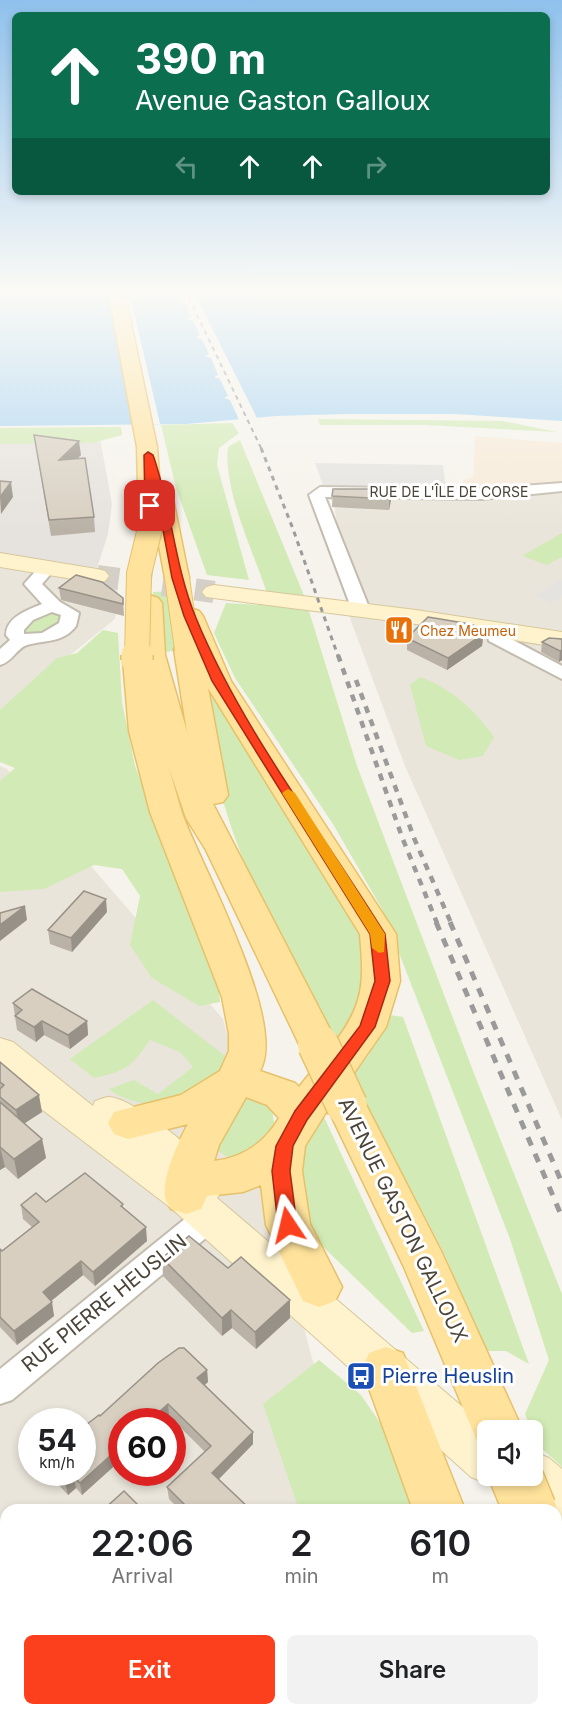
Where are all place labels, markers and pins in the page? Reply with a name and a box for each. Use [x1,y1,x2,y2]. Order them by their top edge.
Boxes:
pin [124,480,175,531]
restaurant icon: Chez Meumeu [383,614,415,646]
place label: Chez Meumeu [420,622,516,639]
bus stop icon: Pierre Heuslin [345,1360,377,1392]
place label: Pierre Heuslin [382,1364,514,1388]

